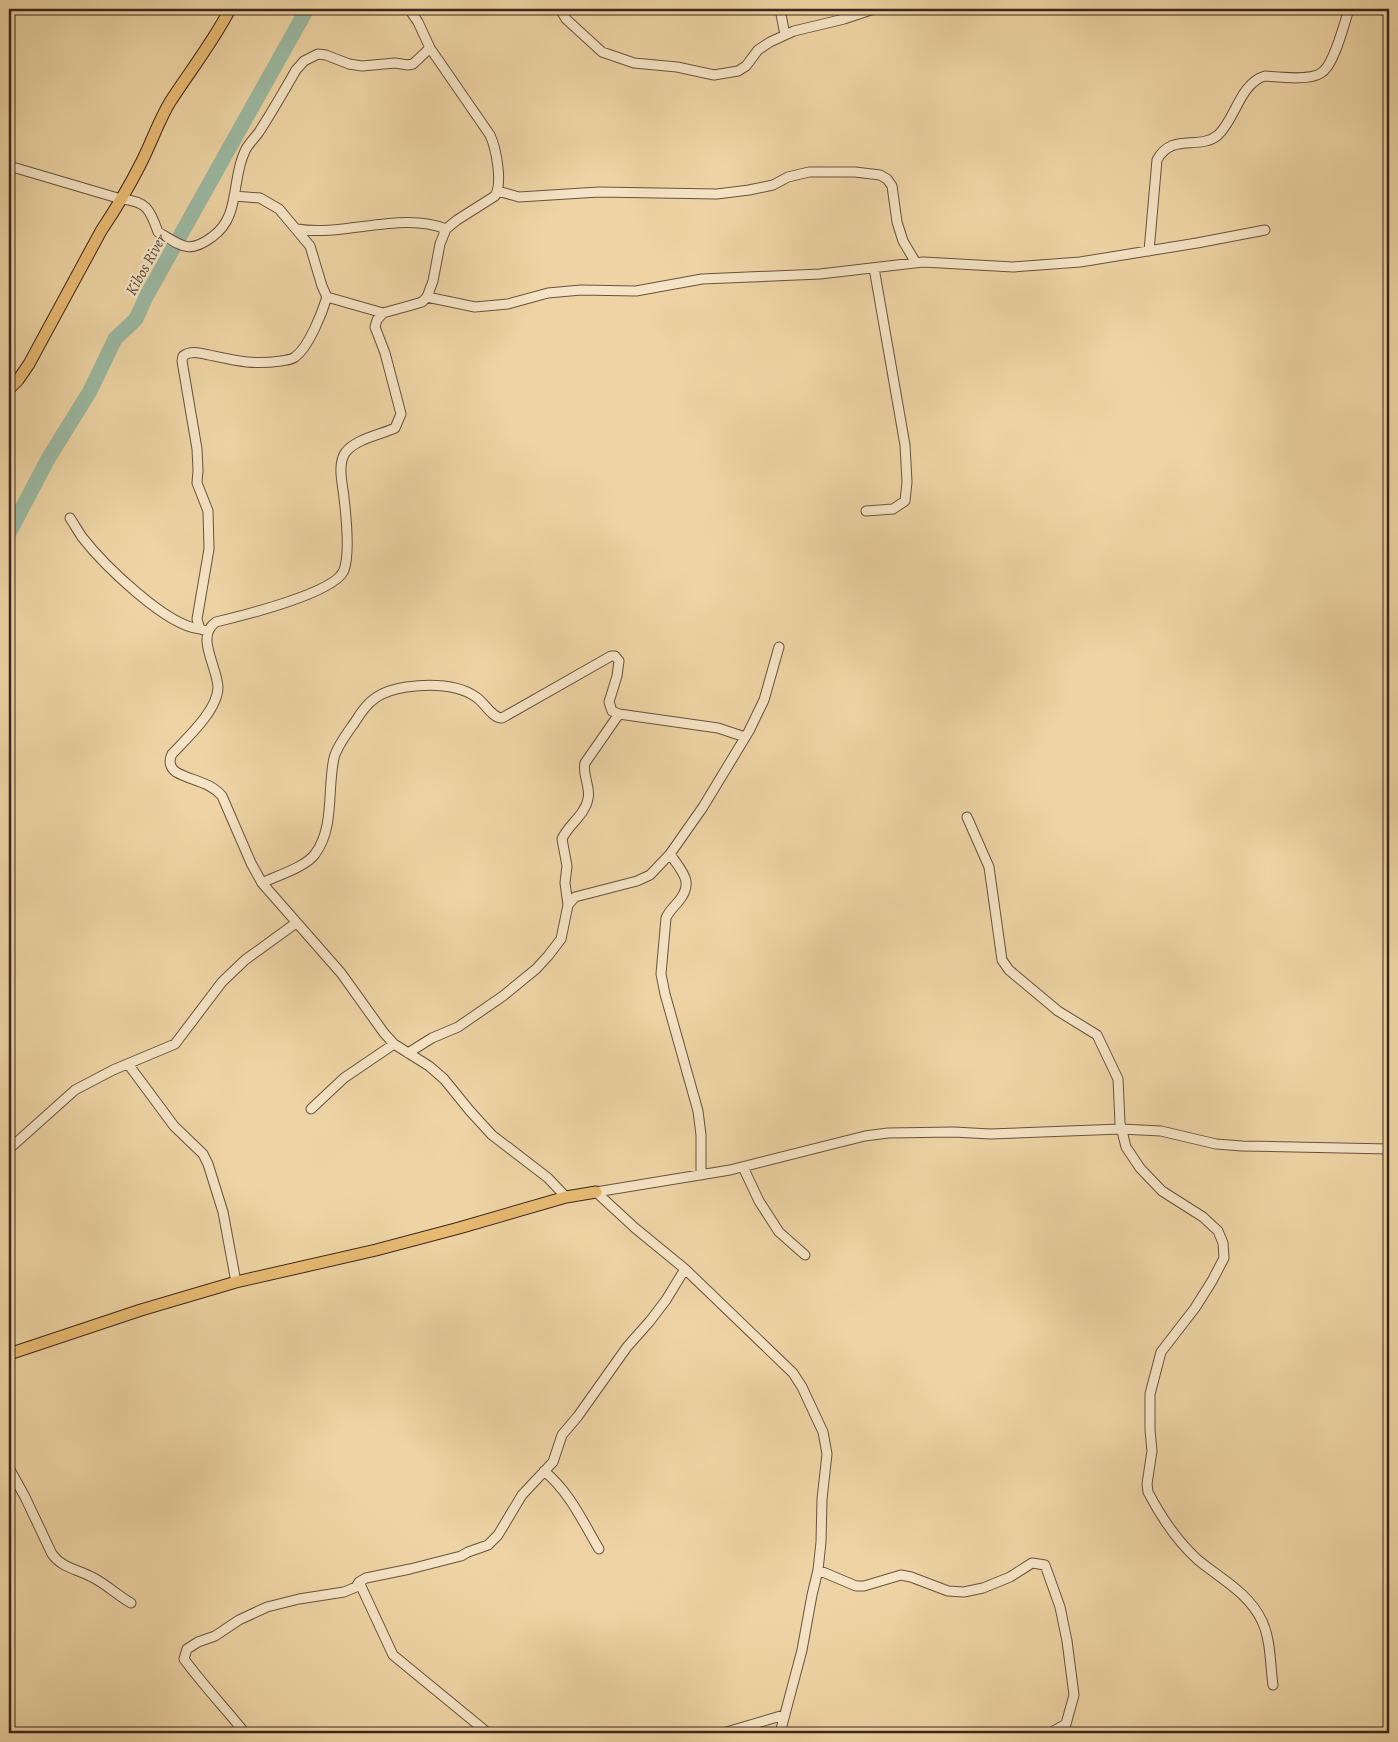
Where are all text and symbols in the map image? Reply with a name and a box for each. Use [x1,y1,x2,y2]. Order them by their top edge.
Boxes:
water label: Kibos River [120,230,172,300]

